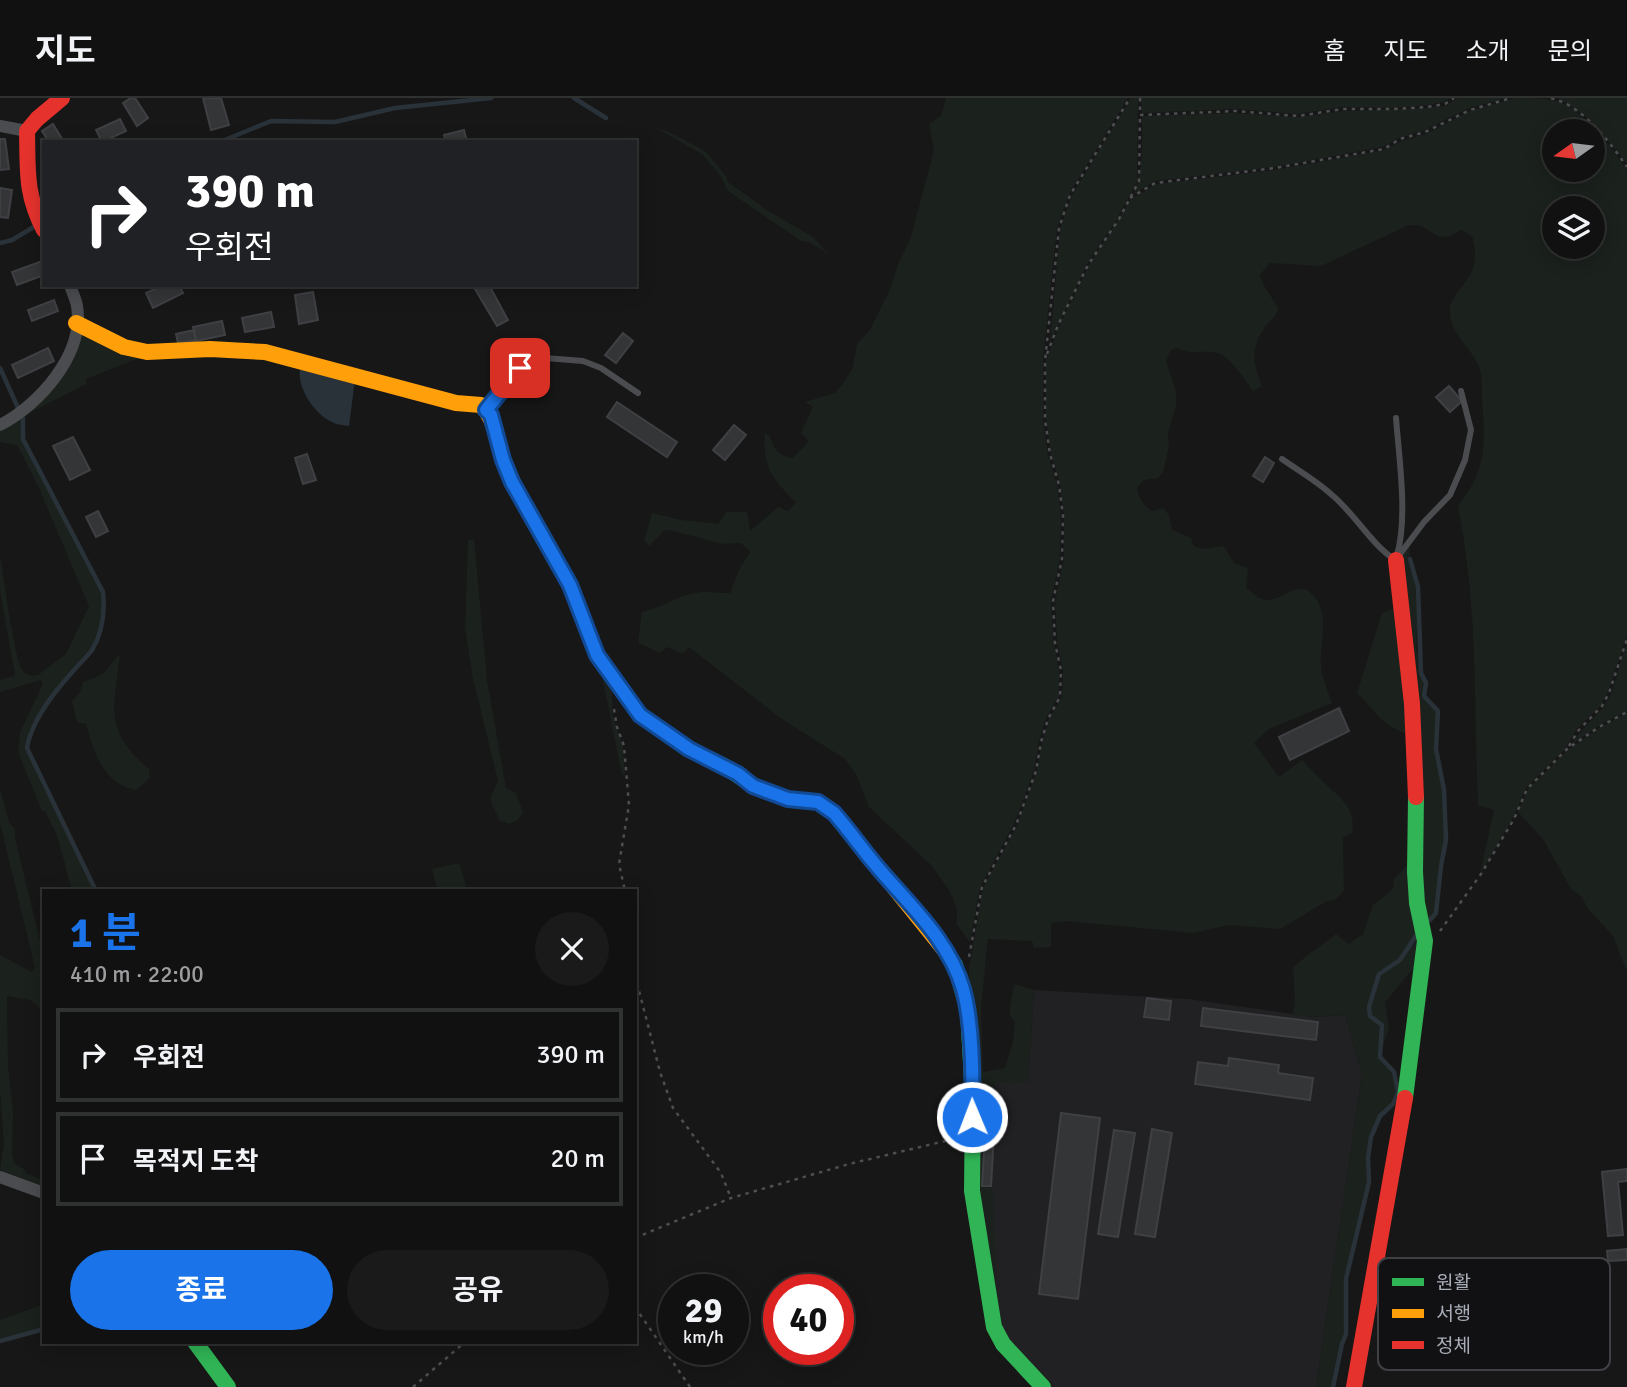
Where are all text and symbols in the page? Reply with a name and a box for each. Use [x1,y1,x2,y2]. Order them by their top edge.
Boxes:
text: 지도 [35,31,96,72]
text: 홈 [1323,36,1345,66]
text: 지도 [1383,36,1428,66]
text: 소개 [1466,36,1510,66]
text: 문의 [1548,36,1592,66]
north arrow [1542,119,1605,182]
map controls [1542,119,1605,259]
text: 390 m [185,161,315,221]
icon: right [70,168,161,259]
button: layers [1542,196,1605,259]
text: 우회전 [185,228,273,267]
pin [490,338,550,398]
icon: arrive [501,349,539,387]
text: 1 분 [70,908,141,959]
button: close [535,912,609,986]
text: 410 m · 22:00 [70,960,204,989]
icon: right [74,1036,112,1074]
text: 390 m [536,1039,605,1071]
text: 우회전 [133,1042,205,1074]
position arrow [935,1080,1009,1154]
icon: arrive [74,1140,112,1178]
text: 20 m [550,1143,605,1175]
text: 목적지 도착 [133,1146,258,1178]
button: 종료 [70,1250,333,1330]
button: 공유 [347,1250,609,1330]
legend [1378,1258,1610,1370]
text: 원활 [1436,1271,1471,1295]
speed limit sign: 40 [763,1274,854,1365]
text: 29 [685,1289,722,1332]
text: 서행 [1436,1302,1471,1326]
text: km/h [683,1326,724,1348]
text: 정체 [1436,1334,1471,1358]

